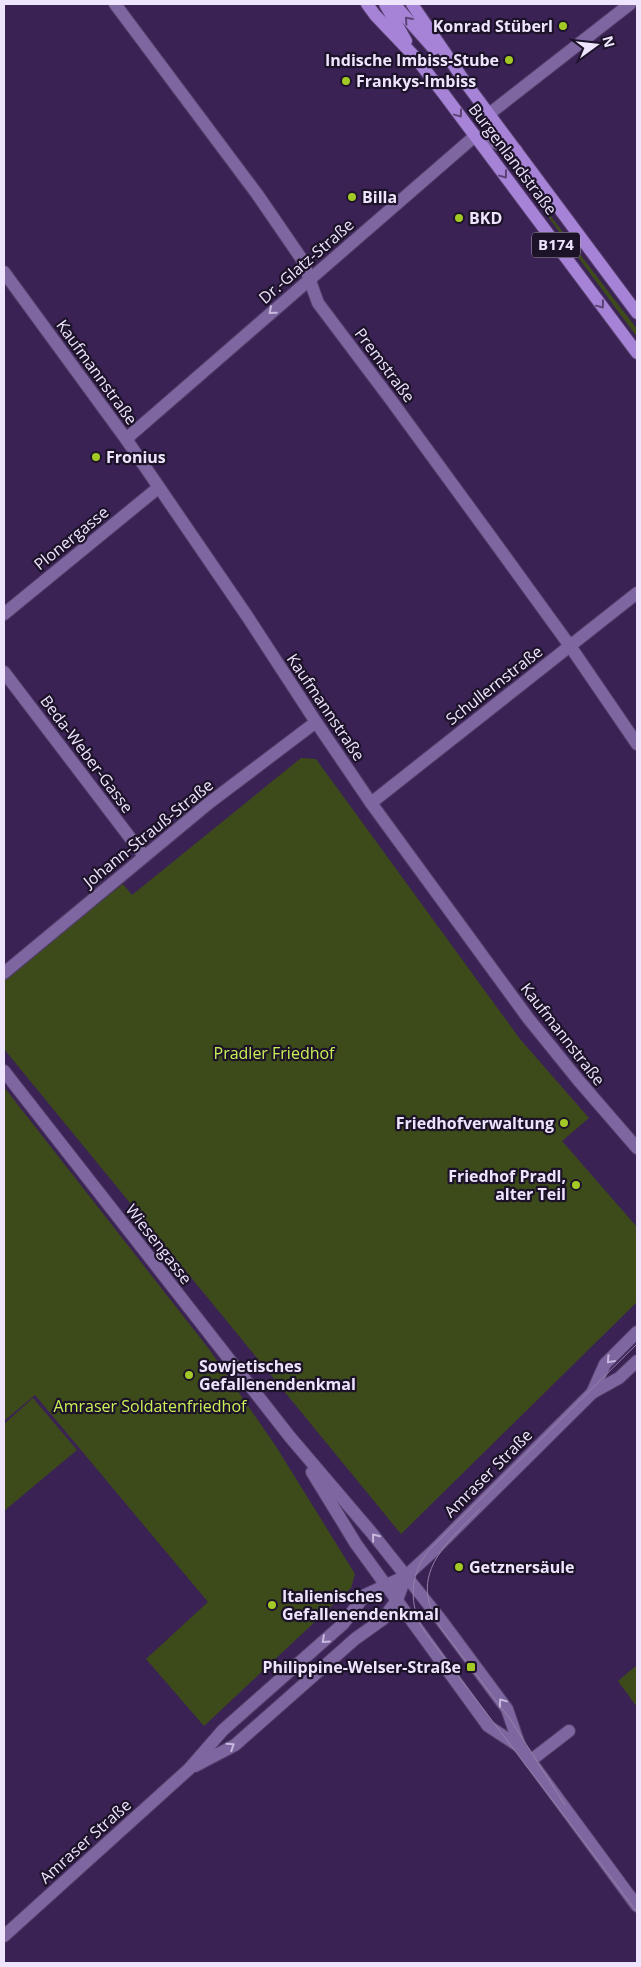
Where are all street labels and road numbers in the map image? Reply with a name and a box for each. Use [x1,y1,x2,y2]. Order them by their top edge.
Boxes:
street label: Burgenlandstraße [464,99,562,219]
street label: Dr.-Glatz-Straße [254,214,358,308]
road number: B174 [532,232,580,258]
street label: Kaufmannstraße [51,315,143,429]
street label: Premstraße [350,323,420,407]
street label: Plonergasse [29,501,113,575]
street label: Schullernstraße [441,640,547,730]
street label: Kaufmannstraße [282,649,370,765]
street label: Beda-Weber-Gasse [35,691,139,817]
street label: Johann-Strauß-Straße [77,774,218,893]
street label: Kaufmannstraße [516,978,610,1090]
street label: Wiesengasse [121,1199,197,1289]
street label: Amraser Straße [439,1424,537,1522]
street label: Amraser Straße [34,1794,136,1888]

